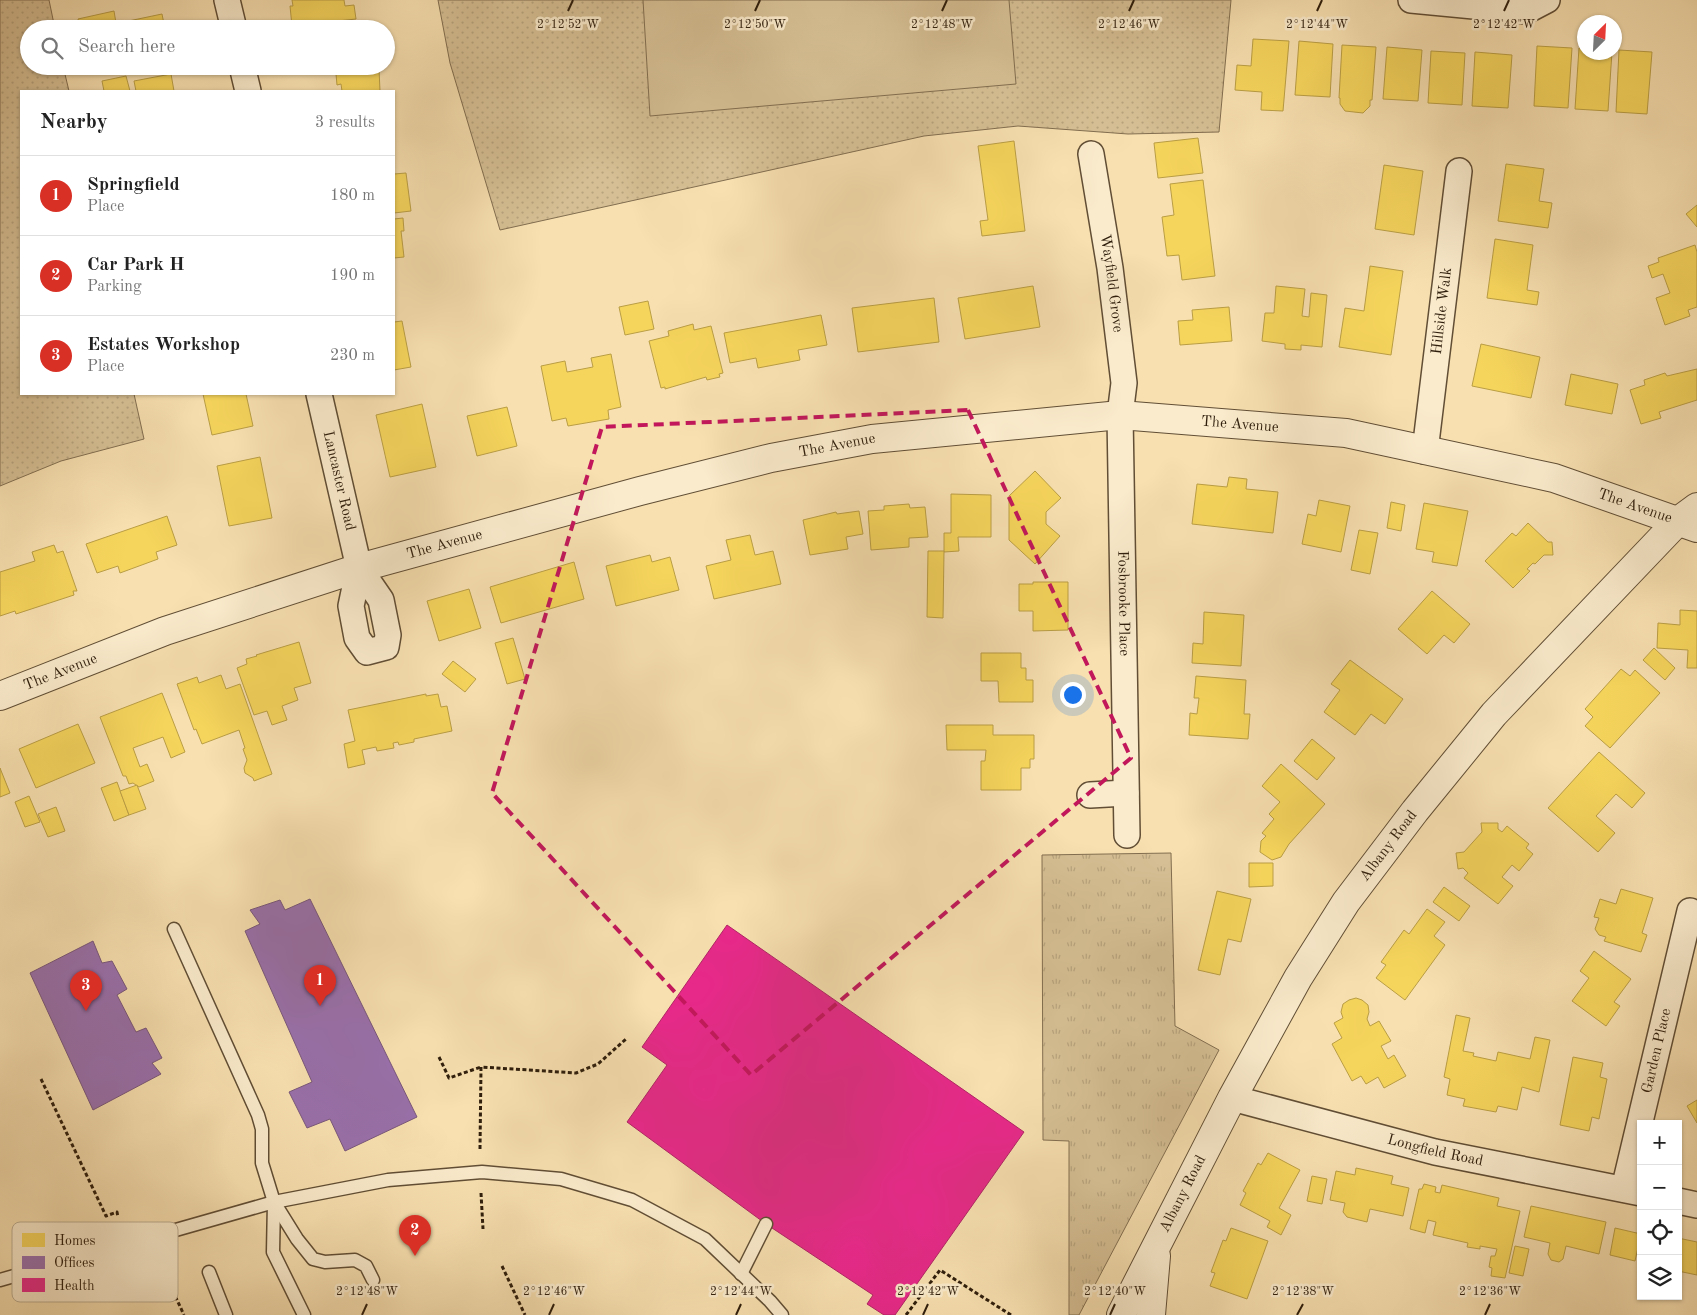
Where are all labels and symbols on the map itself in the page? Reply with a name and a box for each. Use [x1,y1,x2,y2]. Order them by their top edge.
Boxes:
north arrow [1577,15,1622,60]
text: 2°12'52"W [537,18,599,31]
text: 2°12'50"W [724,18,786,31]
text: 2°12'48"W [911,19,973,31]
text: 2°12'46"W [1098,19,1160,31]
text: 2°12'44"W [1286,19,1348,31]
text: 2°12'42"W [1473,19,1535,31]
street label: Wayfield Grove [1097,233,1125,333]
street label: Hillside Walk [1429,266,1455,355]
street label: The Avenue [1201,414,1279,435]
street label: Lancaster Road [320,429,358,532]
street label: The Avenue [798,431,877,460]
street label: The Avenue [1596,486,1674,526]
street label: The Avenue [405,527,484,562]
street label: Fosbrooke Place [1115,550,1132,656]
street label: The Avenue [22,651,99,693]
your location [1060,682,1086,708]
street label: Albany Road [1357,808,1420,884]
pin: 1 [304,965,336,1006]
pin: 3 [70,970,102,1011]
street label: Garden Place [1640,1007,1674,1095]
street label: Longfield Road [1386,1132,1485,1169]
street label: Albany Road [1157,1153,1209,1235]
pin: 2 [399,1215,431,1256]
legend [12,1222,178,1302]
text: Homes [54,1234,96,1248]
text: Offices [54,1256,94,1270]
text: Health [54,1279,95,1293]
text: 2°12'48"W [336,1286,398,1298]
text: 2°12'46"W [523,1286,585,1298]
text: 2°12'44"W [710,1286,772,1298]
text: 2°12'42"W [897,1286,959,1298]
text: 2°12'40"W [1084,1286,1146,1298]
text: 2°12'38"W [1272,1286,1334,1298]
text: 2°12'36"W [1459,1286,1521,1298]

